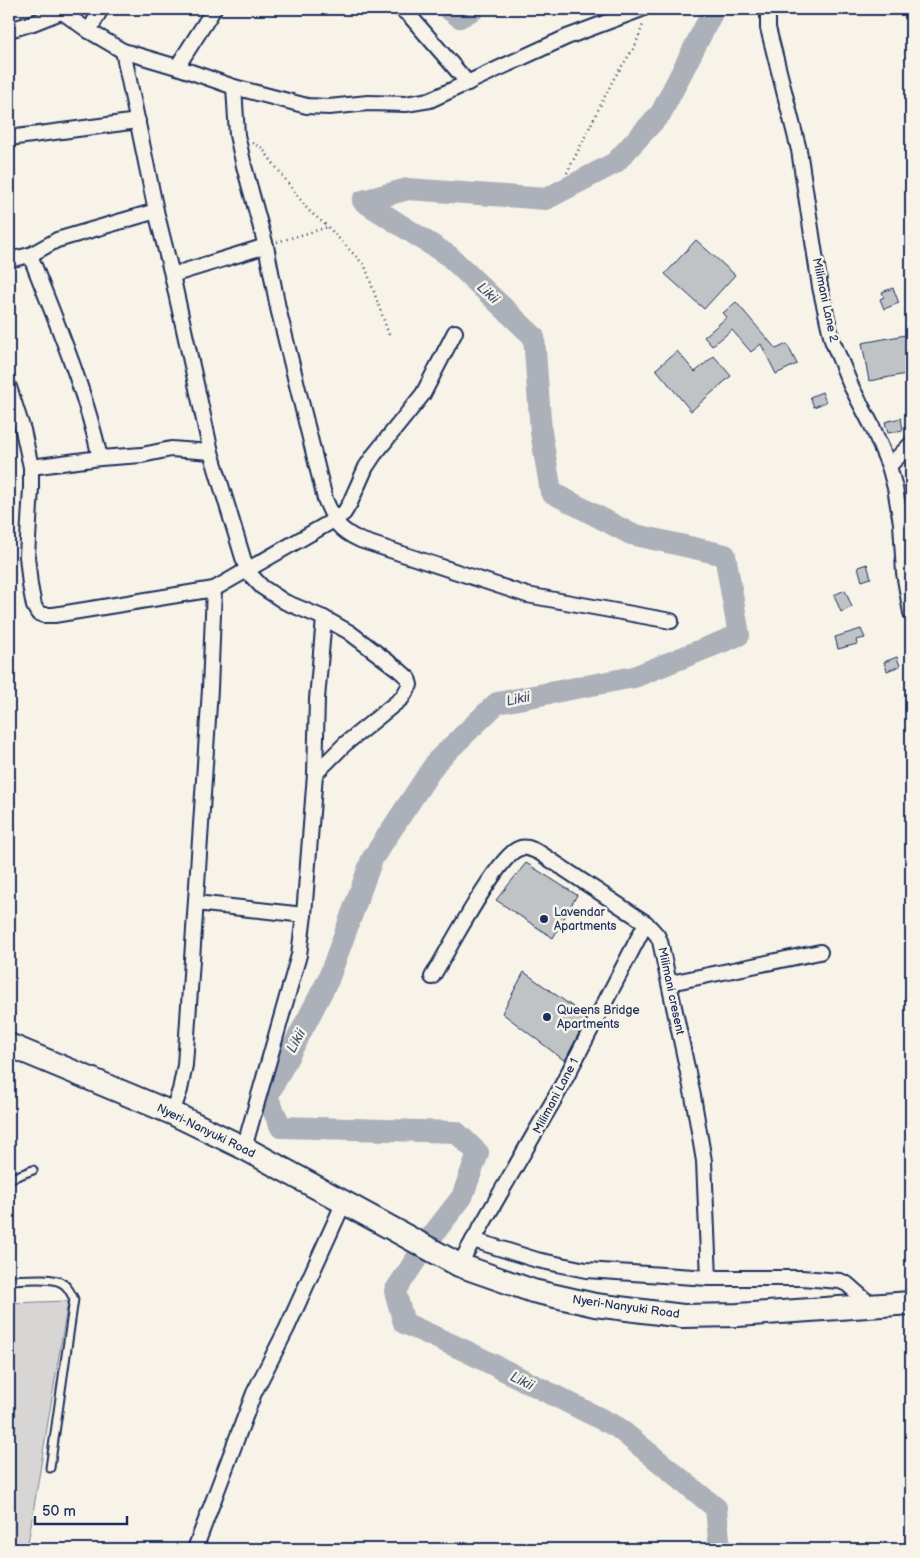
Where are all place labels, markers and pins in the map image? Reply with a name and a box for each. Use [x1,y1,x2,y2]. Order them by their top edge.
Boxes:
place label: Lavendar Apartments [554,905,617,934]
marker: Lavendar Apartments [538,913,550,925]
place label: Queens Bridge Apartments [557,1003,640,1032]
marker: Queens Bridge Apartments [541,1011,553,1023]

